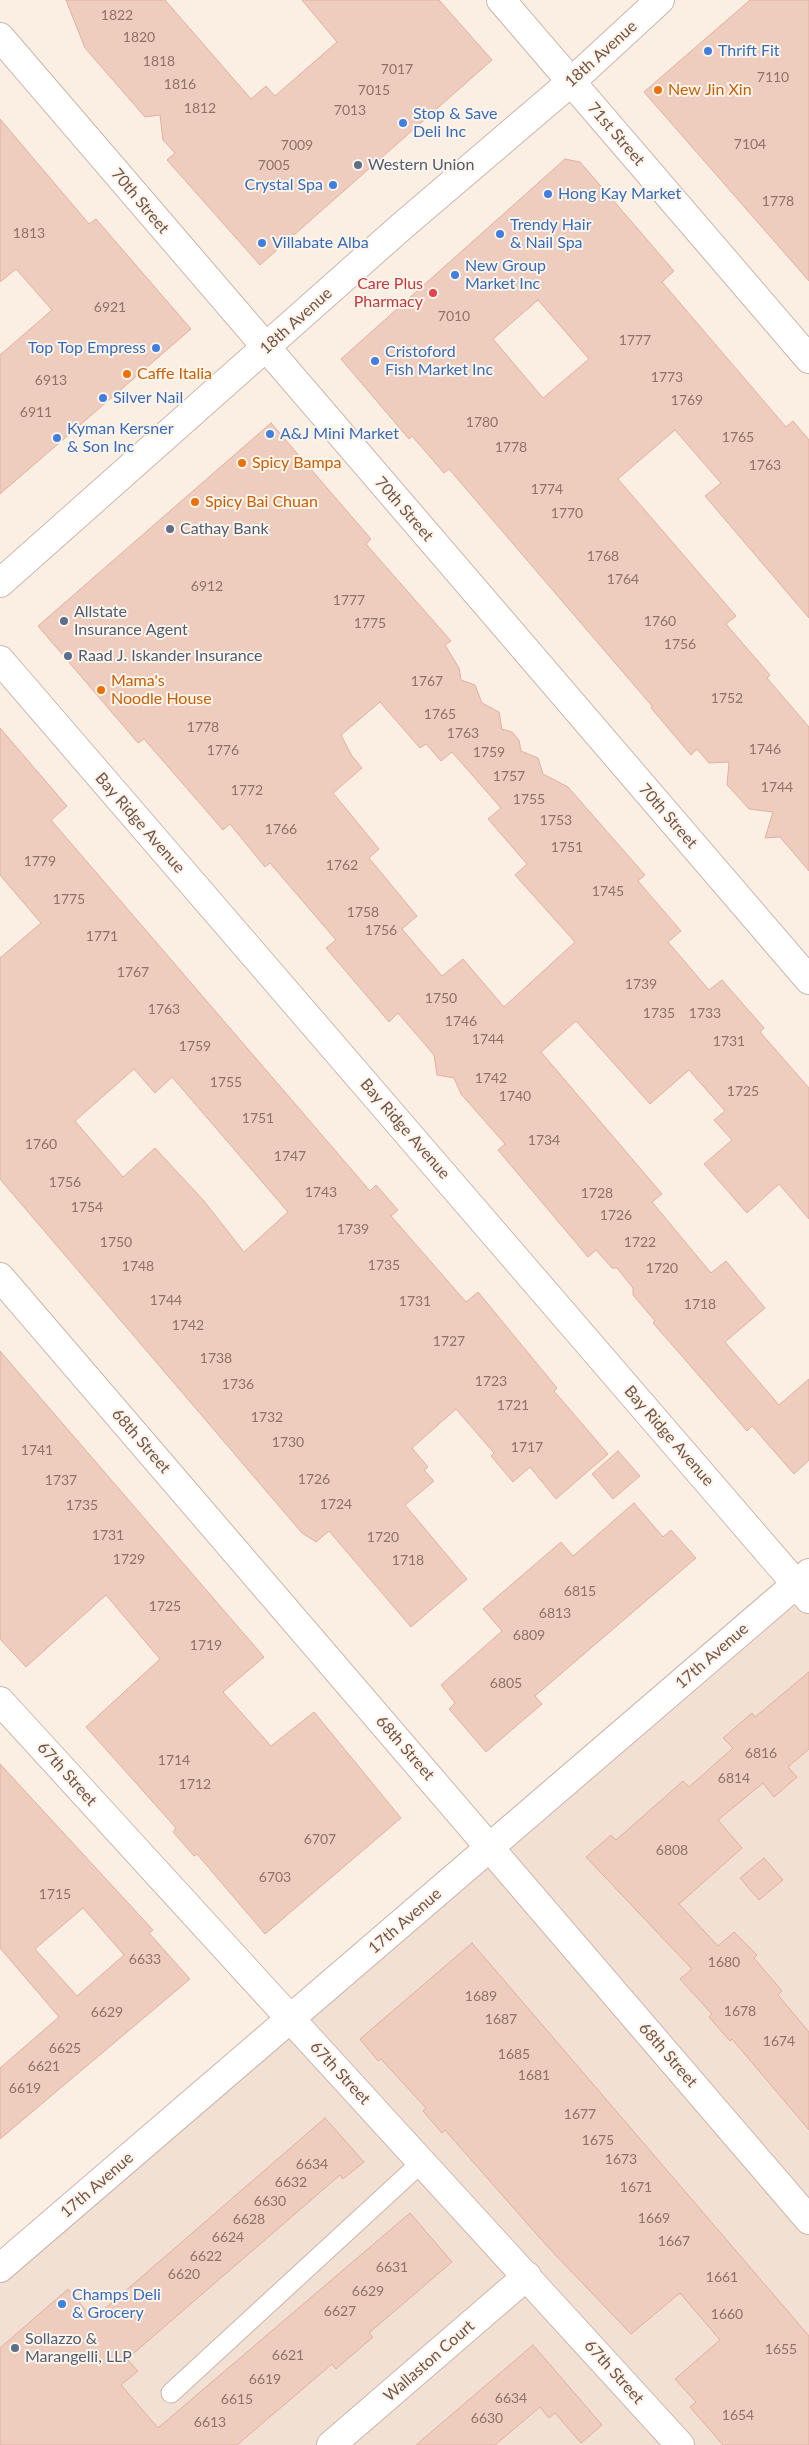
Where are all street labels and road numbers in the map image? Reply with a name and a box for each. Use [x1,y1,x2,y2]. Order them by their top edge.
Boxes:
street label: 18th Avenue [561,17,641,91]
street label: 71st Street [583,98,649,170]
street label: 70th Street [107,164,173,238]
street label: 18th Avenue [256,284,336,358]
street label: 70th Street [371,473,437,545]
street label: Bay Ridge Avenue [91,769,189,877]
street label: 70th Street [635,780,701,852]
street label: Bay Ridge Avenue [356,1075,454,1183]
street label: Bay Ridge Avenue [620,1382,718,1490]
street label: 68th Street [108,1405,174,1477]
street label: 17th Avenue [672,1619,752,1693]
street label: 68th Street [372,1712,438,1784]
street label: 67th Street [33,1738,101,1810]
street label: 17th Avenue [365,1884,445,1958]
street label: 68th Street [635,2019,701,2091]
street label: 67th Street [306,2037,374,2109]
street label: 17th Avenue [57,2148,137,2222]
street label: Wallaston Court [380,2316,478,2406]
street label: 67th Street [580,2336,648,2408]

